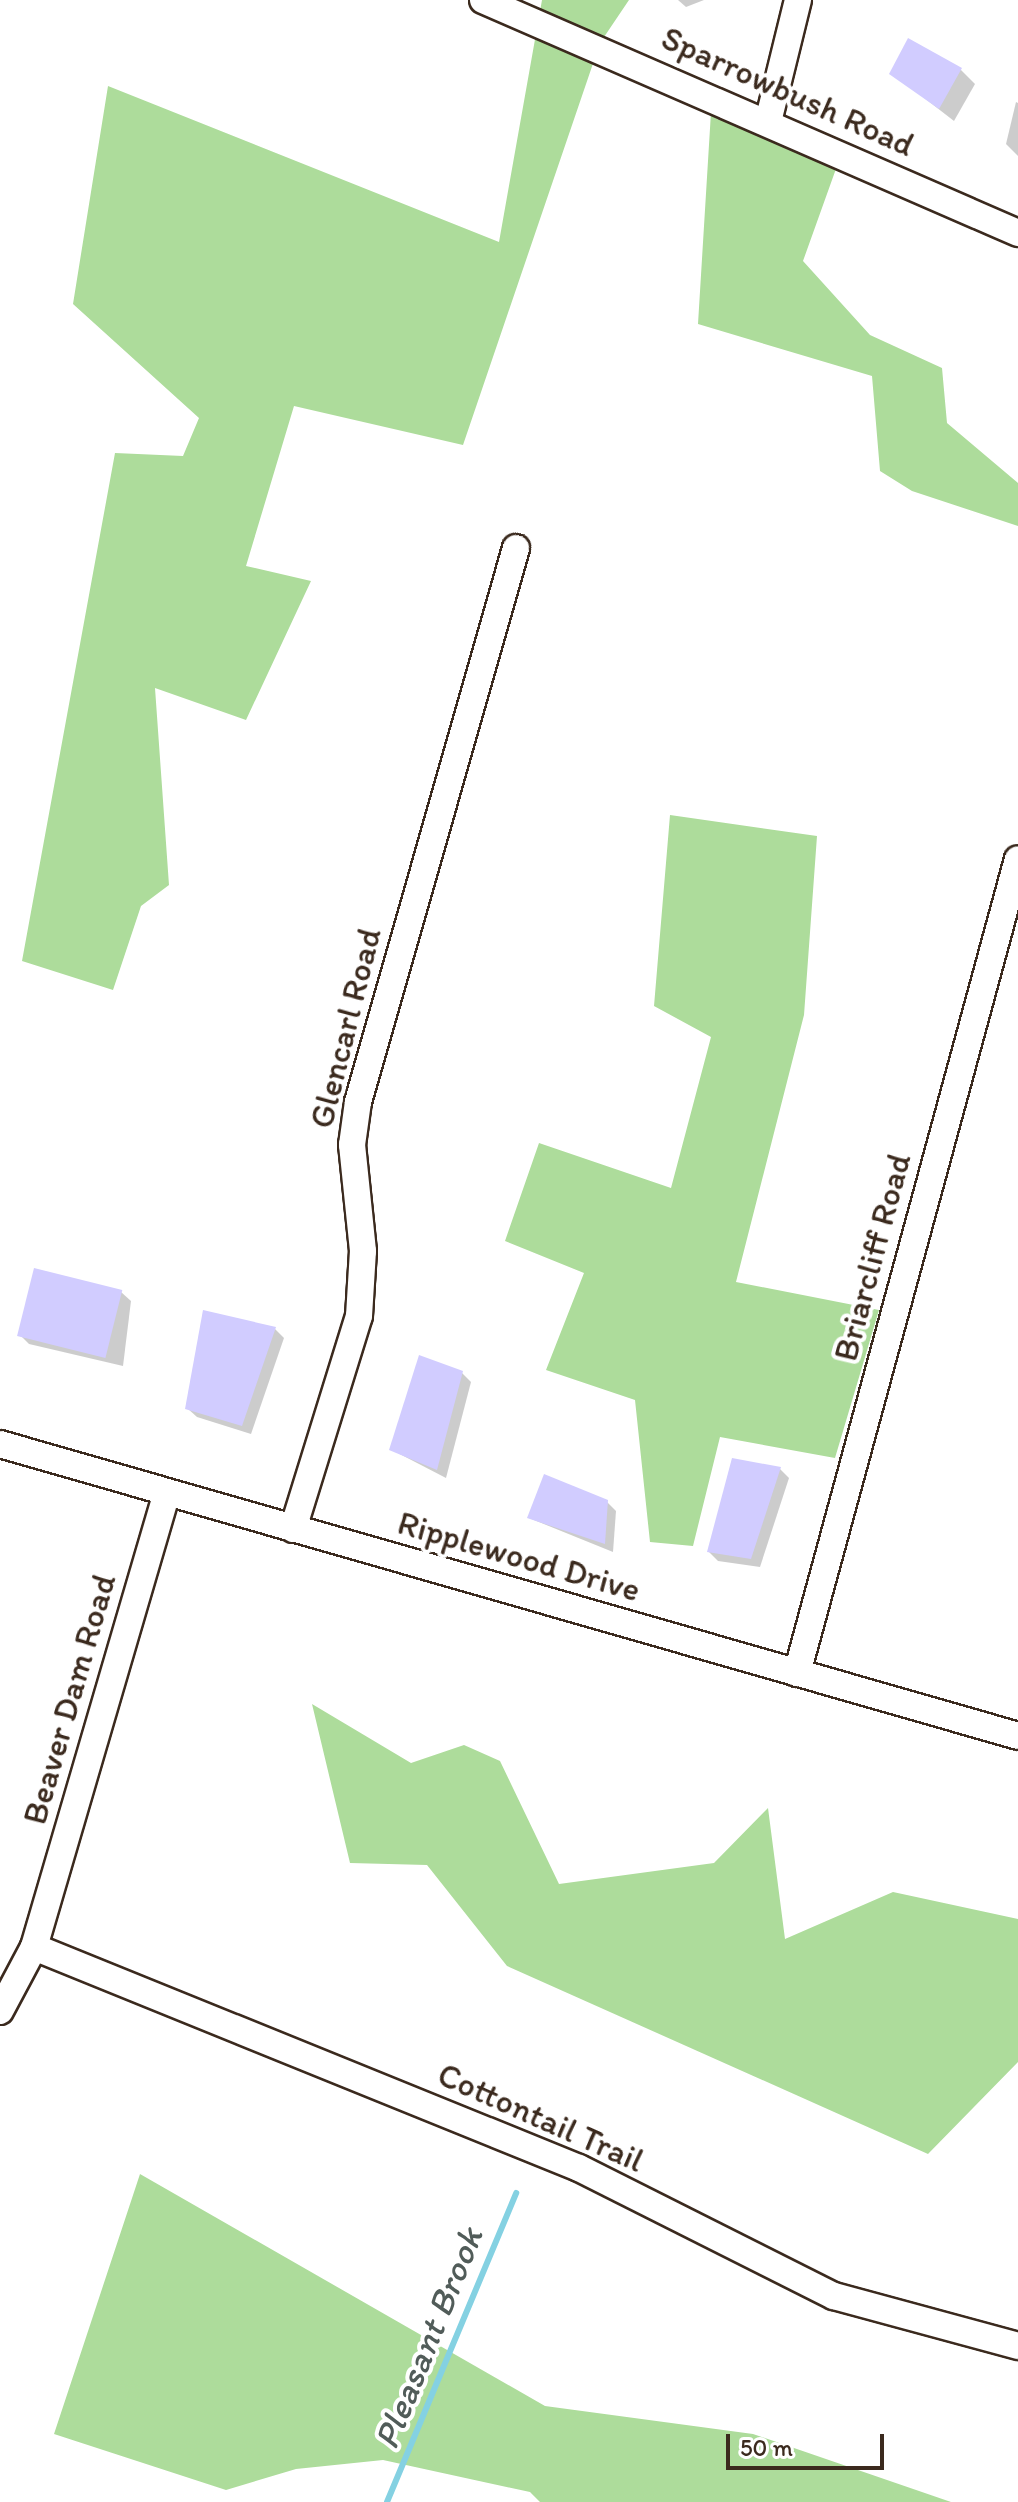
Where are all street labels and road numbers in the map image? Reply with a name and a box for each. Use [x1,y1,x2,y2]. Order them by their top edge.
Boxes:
street label: Sparrowbush Road [655,17,921,165]
street label: Glencarl Road [301,924,389,1132]
street label: Briarcliff Road [825,1149,919,1365]
street label: Ripplewood Drive [393,1502,645,1610]
street label: Beaver Dam Road [14,1570,124,1828]
street label: Cottontail Trail [431,2053,651,2181]

